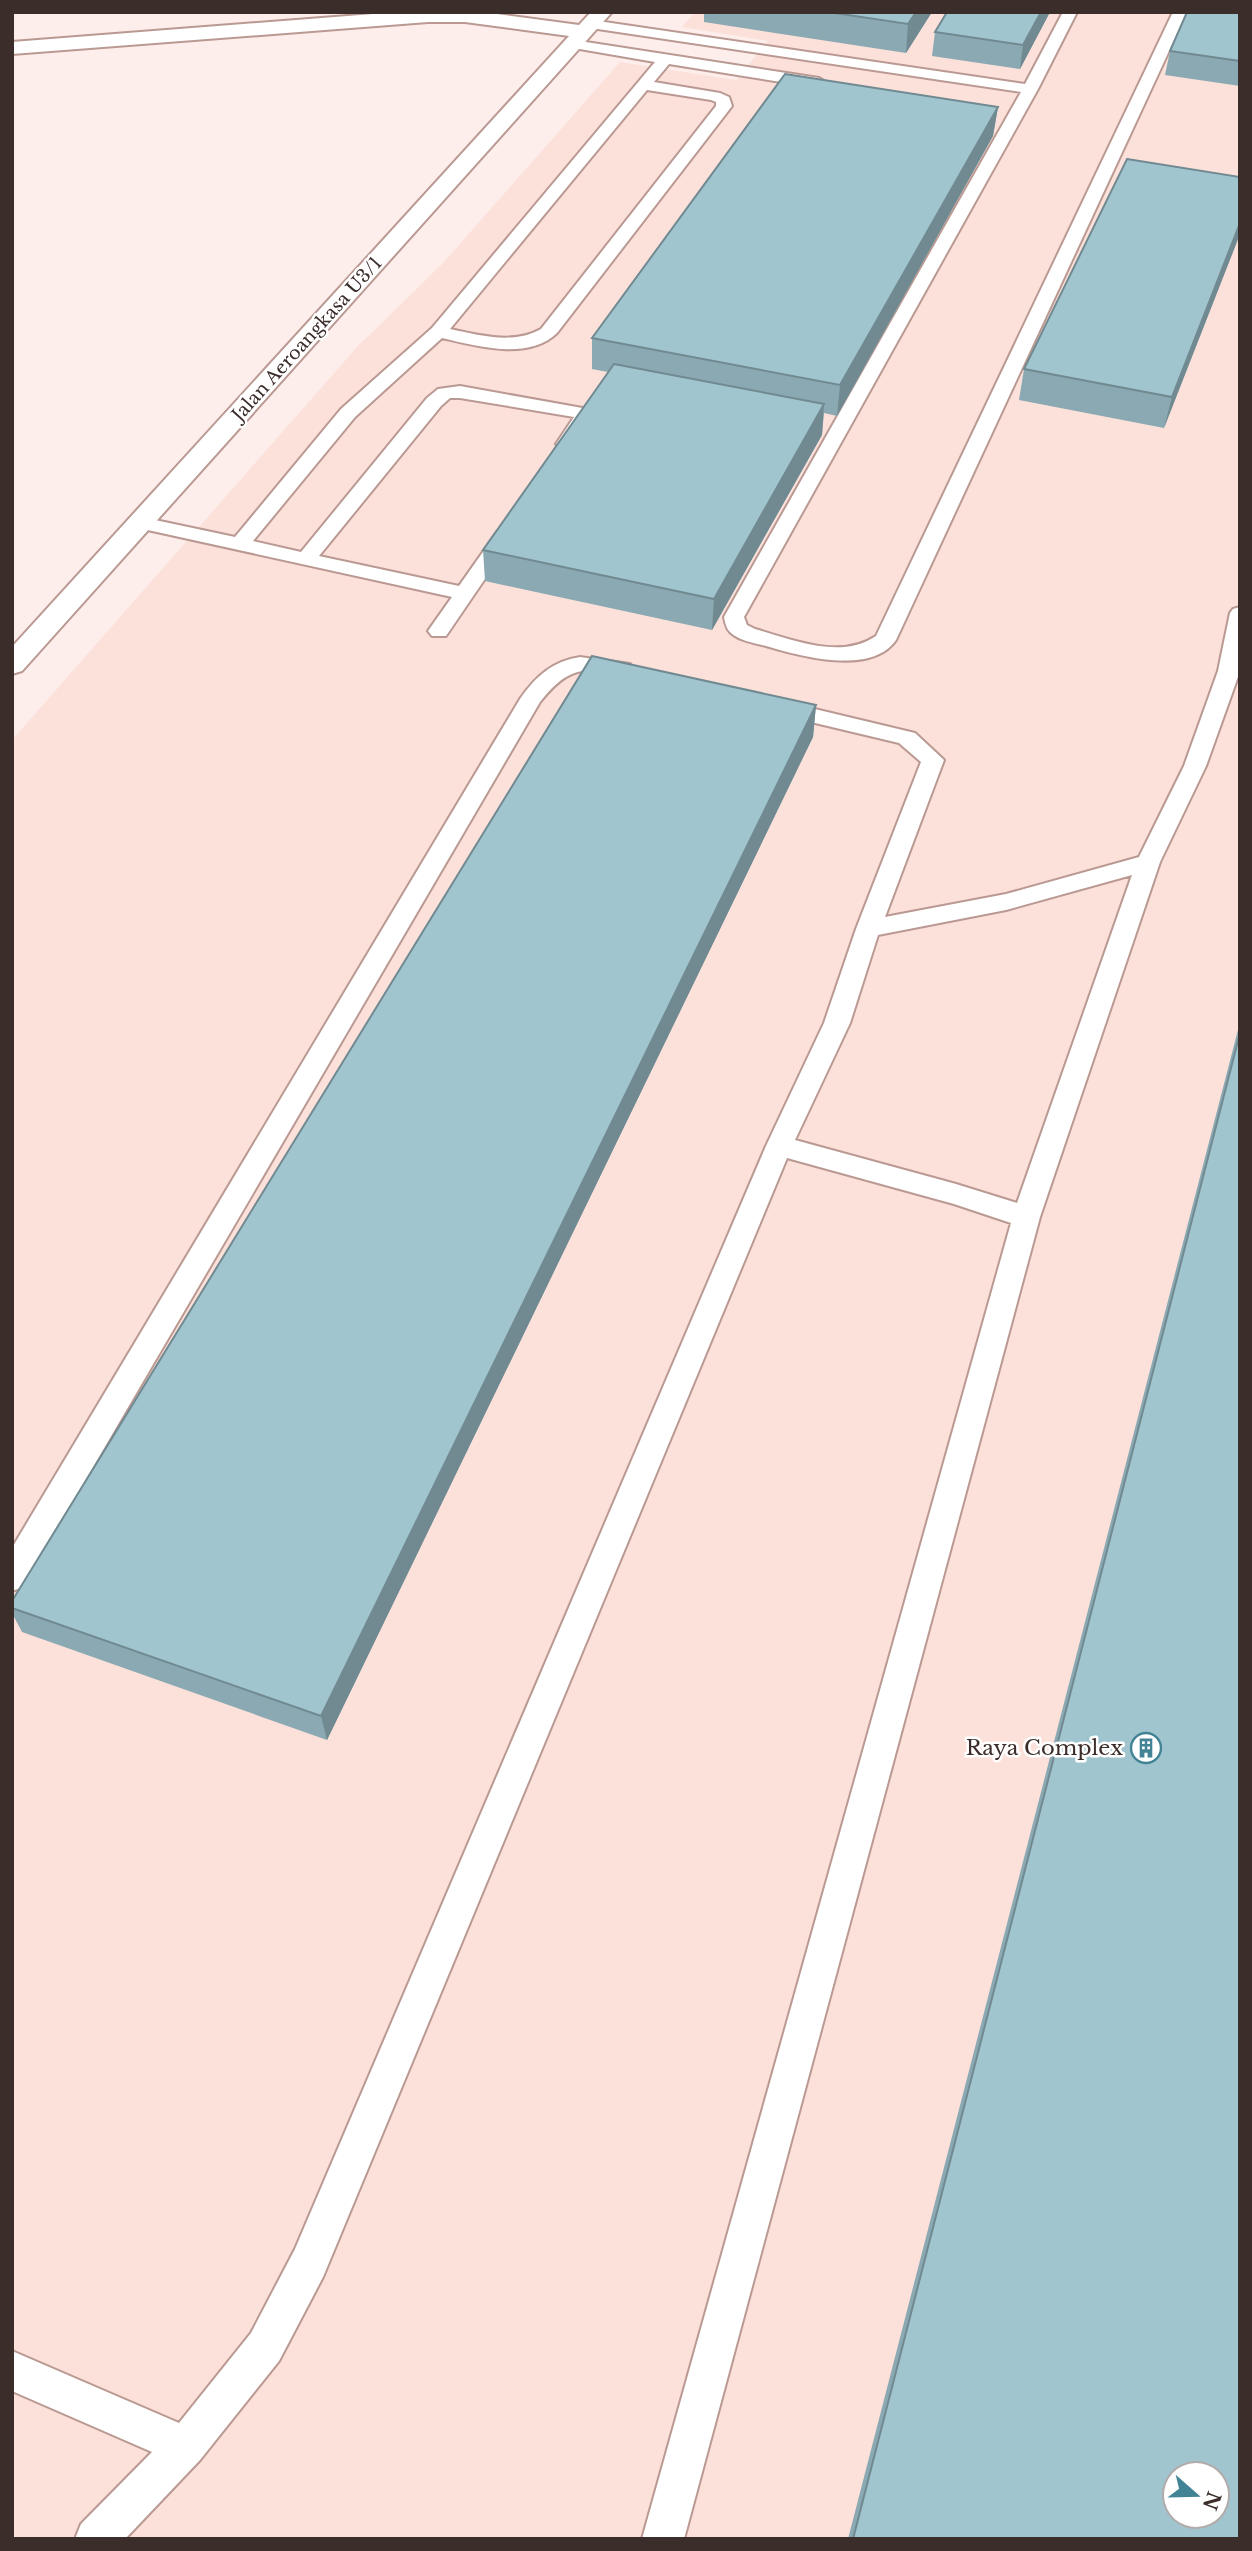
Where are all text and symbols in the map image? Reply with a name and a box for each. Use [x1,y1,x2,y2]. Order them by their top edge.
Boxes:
street label: Jalan Aeroangkasa U3/1 [226,252,387,427]
building icon: Raya Complex [1129,1731,1163,1765]
place label: Raya Complex [966,1735,1123,1761]
north arrow [1161,2460,1231,2530]
text: N [1198,2488,1225,2513]

